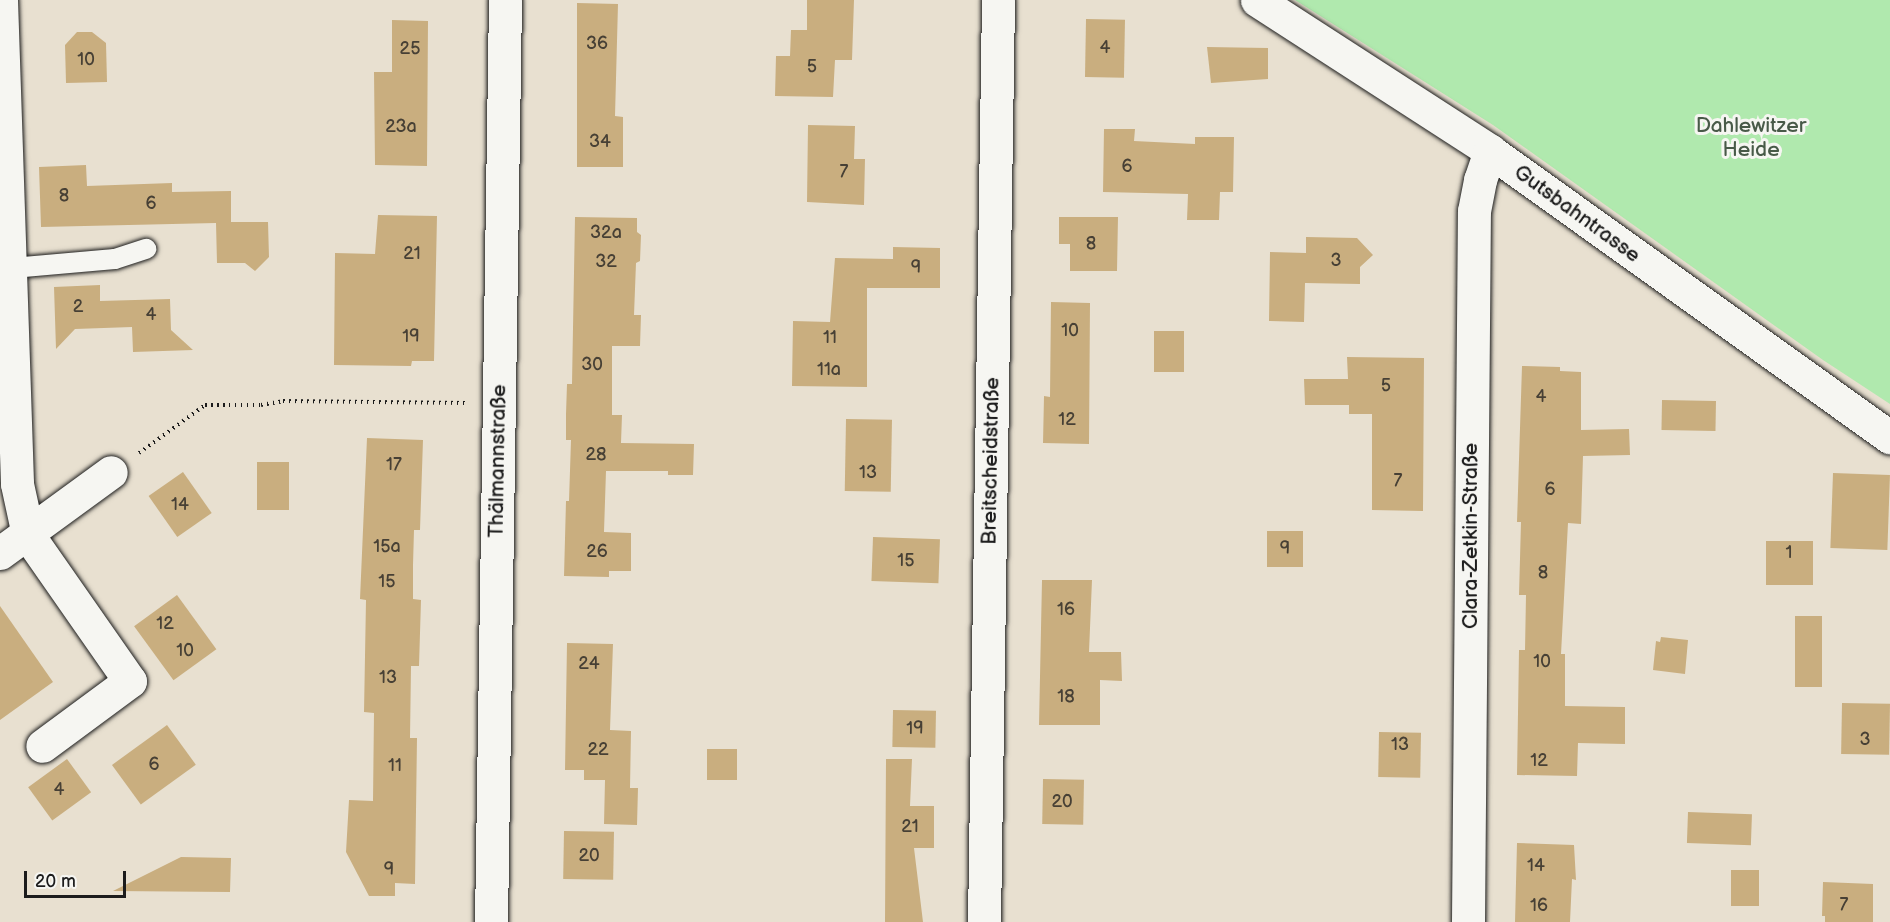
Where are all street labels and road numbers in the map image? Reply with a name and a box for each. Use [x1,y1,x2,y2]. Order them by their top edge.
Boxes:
street label: Gutsbahntrasse [1509,160,1645,268]
street label: Breitscheidstraße [977,377,1005,545]
street label: Thälmannstraße [484,384,512,538]
street label: Clara-Zetkin-Straße [1458,443,1484,629]

